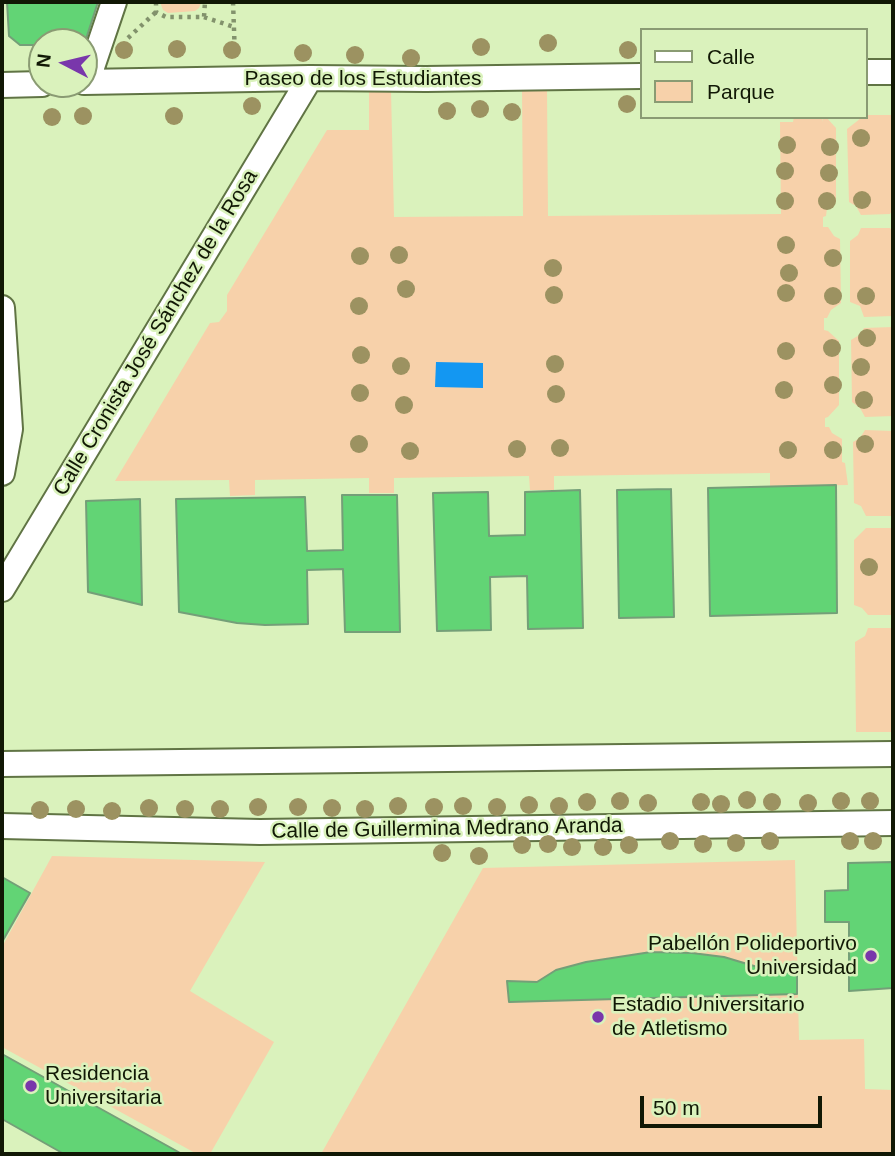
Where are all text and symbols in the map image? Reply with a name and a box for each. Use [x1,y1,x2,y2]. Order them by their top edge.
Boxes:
north arrow [28,28,98,98]
legend [640,28,867,119]
text: Calle [707,45,755,68]
text: N [32,53,55,69]
street label: Paseo de los Estudiantes [245,66,481,92]
text: Parque [707,80,775,103]
street label: Calle Cronista José Sánchez de la Rosa [48,165,264,501]
street label: Calle de Guillermina Medrano Aranda [271,813,623,845]
place label: Pabellón Polideportivo Universidad [648,931,857,981]
marker: Pabellón Polideportivo Universidad [863,948,879,964]
place label: Estadio Universitario de Atletismo [612,992,805,1042]
marker: Estadio Universitario de Atletismo [590,1009,606,1025]
place label: Residencia Universitaria [45,1061,162,1111]
marker: Residencia Universitaria [23,1078,39,1094]
scale bar [643,1082,825,1126]
text: 50 m [653,1096,700,1119]

